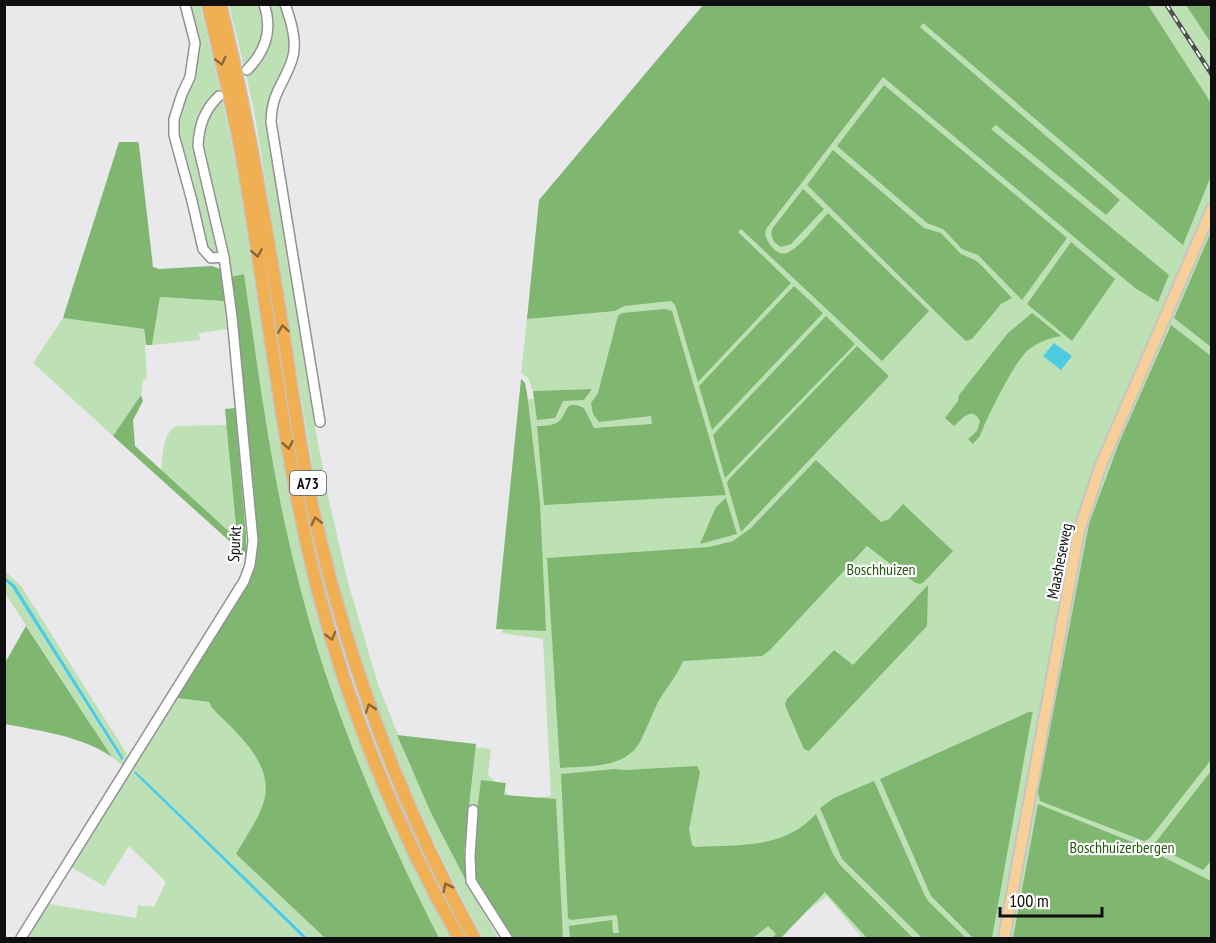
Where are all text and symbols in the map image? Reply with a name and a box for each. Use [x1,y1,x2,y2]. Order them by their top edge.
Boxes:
one-way arrow [214,56,227,66]
one-way arrow [251,248,263,258]
one-way arrow [277,324,289,333]
one-way arrow [281,440,294,450]
road number: A73 [290,471,326,495]
one-way arrow [311,516,324,526]
street label: Maasheseweg [1042,521,1076,601]
street label: Spurkt [223,525,245,562]
park label: Boschhuizen [846,559,916,579]
one-way arrow [323,631,336,641]
one-way arrow [364,703,377,714]
park label: Boschhuizerbergen [1069,837,1175,857]
scale bar [1000,880,1102,918]
one-way arrow [442,882,454,893]
text: 100 m [1009,889,1049,912]

